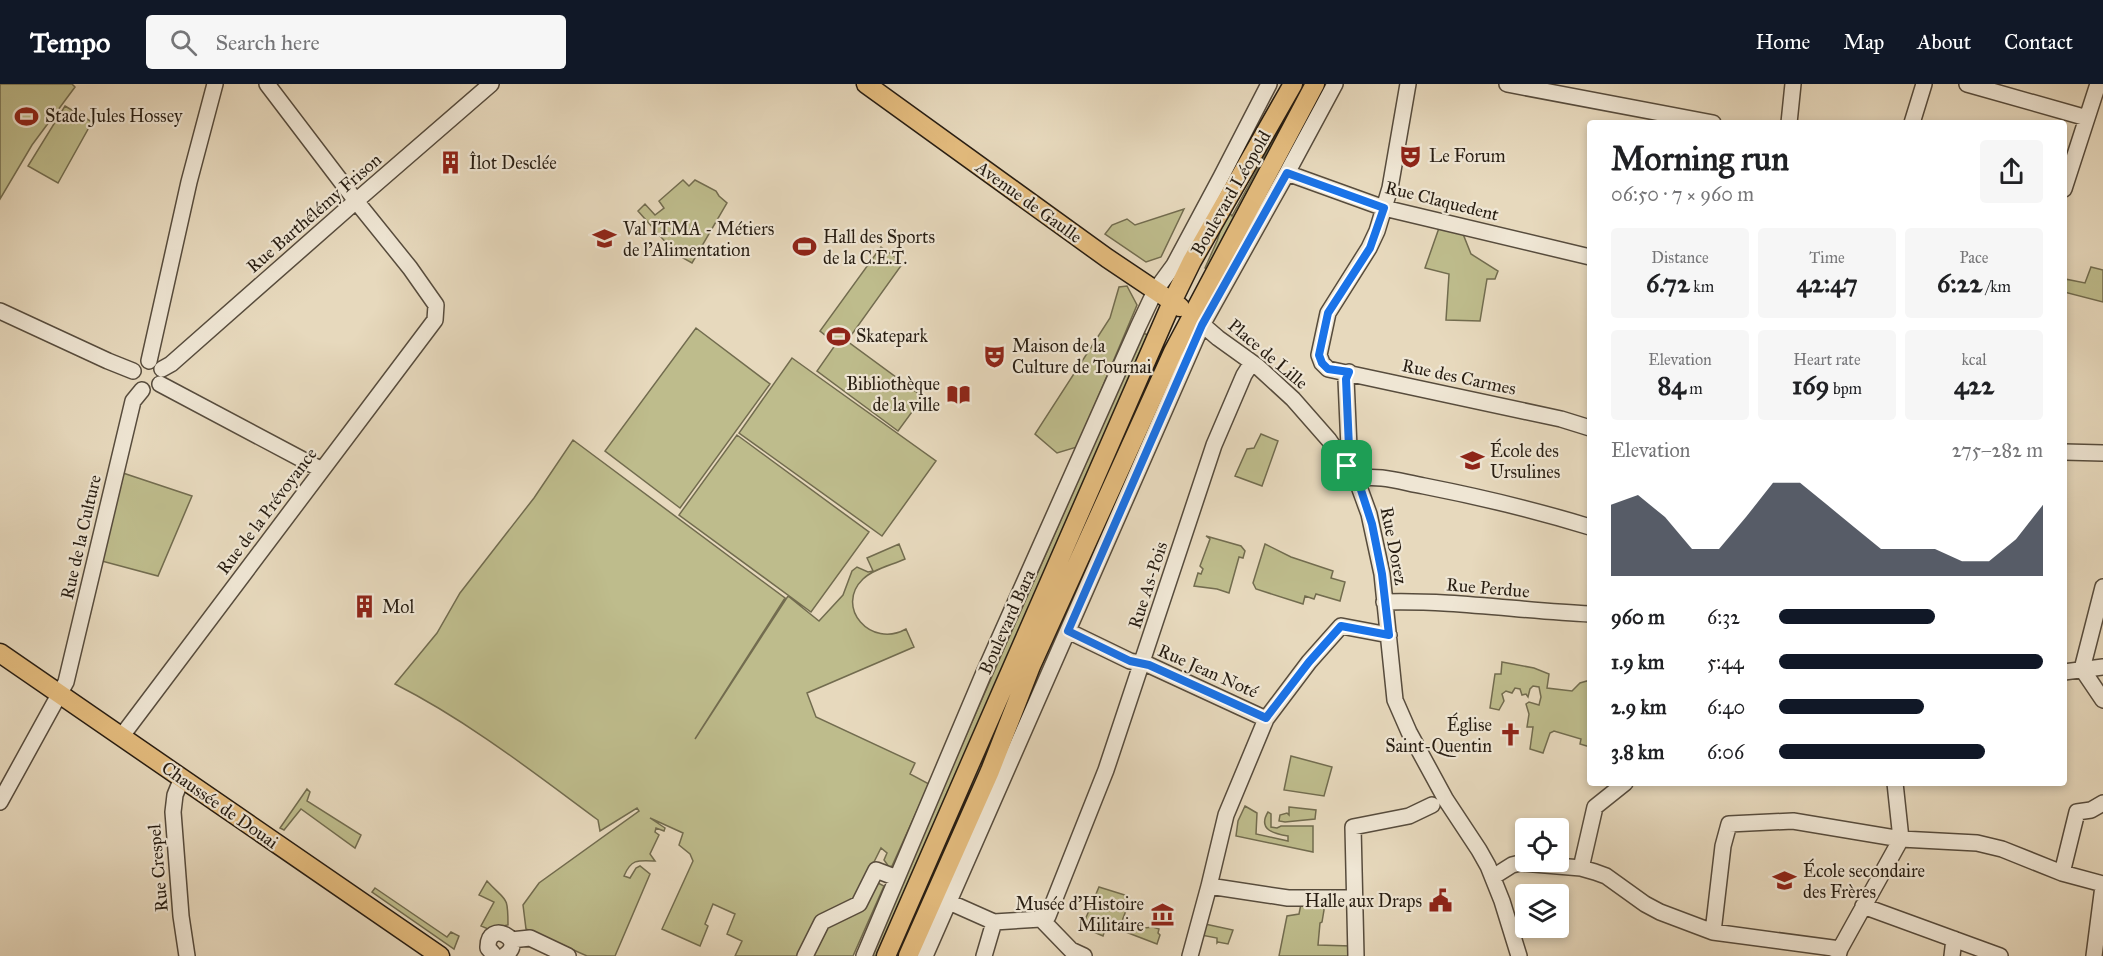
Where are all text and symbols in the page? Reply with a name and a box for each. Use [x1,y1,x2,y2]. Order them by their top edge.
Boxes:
search box [146,15,566,69]
text: Tempo [30,25,110,60]
icon: search [167,26,200,59]
text: Search here [215,29,320,56]
text: Home [1755,29,1810,55]
text: Map [1843,29,1884,55]
text: About [1917,29,1971,55]
text: Contact [2004,29,2073,55]
sports icon: Stade Jules Hossey [14,103,40,129]
place label: Stade Jules Hossey [45,105,183,128]
street label: Boulevard Léopold [1186,127,1276,259]
text: Morning run [1611,139,1789,179]
button: share [1980,140,2043,203]
theatre icon: Le Forum [1398,143,1424,169]
place label: Le Forum [1429,145,1506,167]
street label: Rue Barthélémy Frison [242,148,386,278]
building icon: Îlot Desclée [438,150,464,176]
place label: Îlot Desclée [469,151,557,174]
street label: Avenue de Gaulle [971,156,1086,248]
street label: Rue Claquedent [1383,176,1502,227]
text: 06:50 · 7 × 960 m [1611,182,1754,206]
place label: Val ITMA - Métiers de l'Alimentation [622,218,774,261]
school or university icon: Val ITMA - Métiers de l'Alimentation [592,226,618,252]
place label: Hall des Sports de la C.E.T. [823,226,935,269]
sports icon: Hall des Sports de la C.E.T. [792,234,818,260]
text: Distance [1651,248,1709,267]
text: Time [1809,248,1845,267]
text: Pace [1959,248,1989,267]
text: 6.72 [1646,267,1690,299]
text: 42:47 [1796,267,1858,299]
text: 6:22 [1937,267,1982,299]
text: km [1690,277,1714,296]
text: /km [1982,277,2011,296]
street label: Place de Lille [1224,314,1312,394]
sports icon: Skatepark [825,323,851,349]
place label: Skatepark [856,325,928,347]
place label: Maison de la Culture de Tournai [1012,335,1152,378]
theatre icon: Maison de la Culture de Tournai [981,343,1007,369]
text: Elevation [1648,350,1712,369]
text: Heart rate [1793,350,1861,369]
text: kcal [1961,350,1987,369]
street label: Rue des Carmes [1400,354,1518,400]
text: 84 [1657,369,1686,401]
text: 169 [1792,369,1829,401]
text: 422 [1954,369,1994,401]
place label: Bibliothèque de la ville [846,373,940,416]
text: m [1686,379,1703,398]
text: bpm [1829,379,1862,398]
library icon: Bibliothèque de la ville [945,381,971,407]
place label: École des Ursulines [1490,438,1560,483]
text: Elevation [1611,438,1690,462]
text: 275–282 m [1952,438,2043,462]
pin [1321,440,1372,491]
street label: Rue de la Prévoyance [212,443,322,579]
school or university icon: École des Ursulines [1459,448,1485,474]
icon: arrive [1330,449,1363,482]
street label: Rue de la Culture [56,473,106,601]
street label: Rue Dorez [1376,505,1412,587]
street label: Rue As-Pois [1124,539,1172,631]
street label: Boulevard Bara [974,566,1040,678]
street label: Rue Perdue [1445,573,1531,603]
building icon: Mol [351,594,377,620]
place label: Mol [382,596,414,618]
text: 960 m [1611,605,1665,629]
text: 6:32 [1707,605,1740,629]
street label: Rue Jean Noté [1154,639,1262,704]
text: 1.9 km [1611,650,1664,674]
text: 5:44 [1707,650,1744,674]
text: 2.9 km [1611,695,1667,719]
text: 6:40 [1707,695,1745,719]
place label: Église Saint-Quentin [1385,712,1492,757]
church icon: Église Saint-Quentin [1497,722,1523,748]
text: 3.8 km [1611,740,1664,764]
text: 6:06 [1707,740,1744,764]
street label: Chaussée de Douai [157,757,283,853]
map controls [1515,818,1569,938]
button: locate [1515,818,1569,872]
street label: Rue Crespel [143,823,173,913]
place label: École secondaire des Frères [1803,858,1925,903]
school or university icon: École secondaire des Frères [1772,868,1798,894]
button: layers [1515,884,1569,938]
public building icon: Halle aux Draps [1427,888,1453,914]
place label: Halle aux Draps [1305,890,1422,912]
place label: Musée d'Histoire Militaire [1015,893,1144,936]
museum icon: Musée d'Histoire Militaire [1149,901,1175,927]

